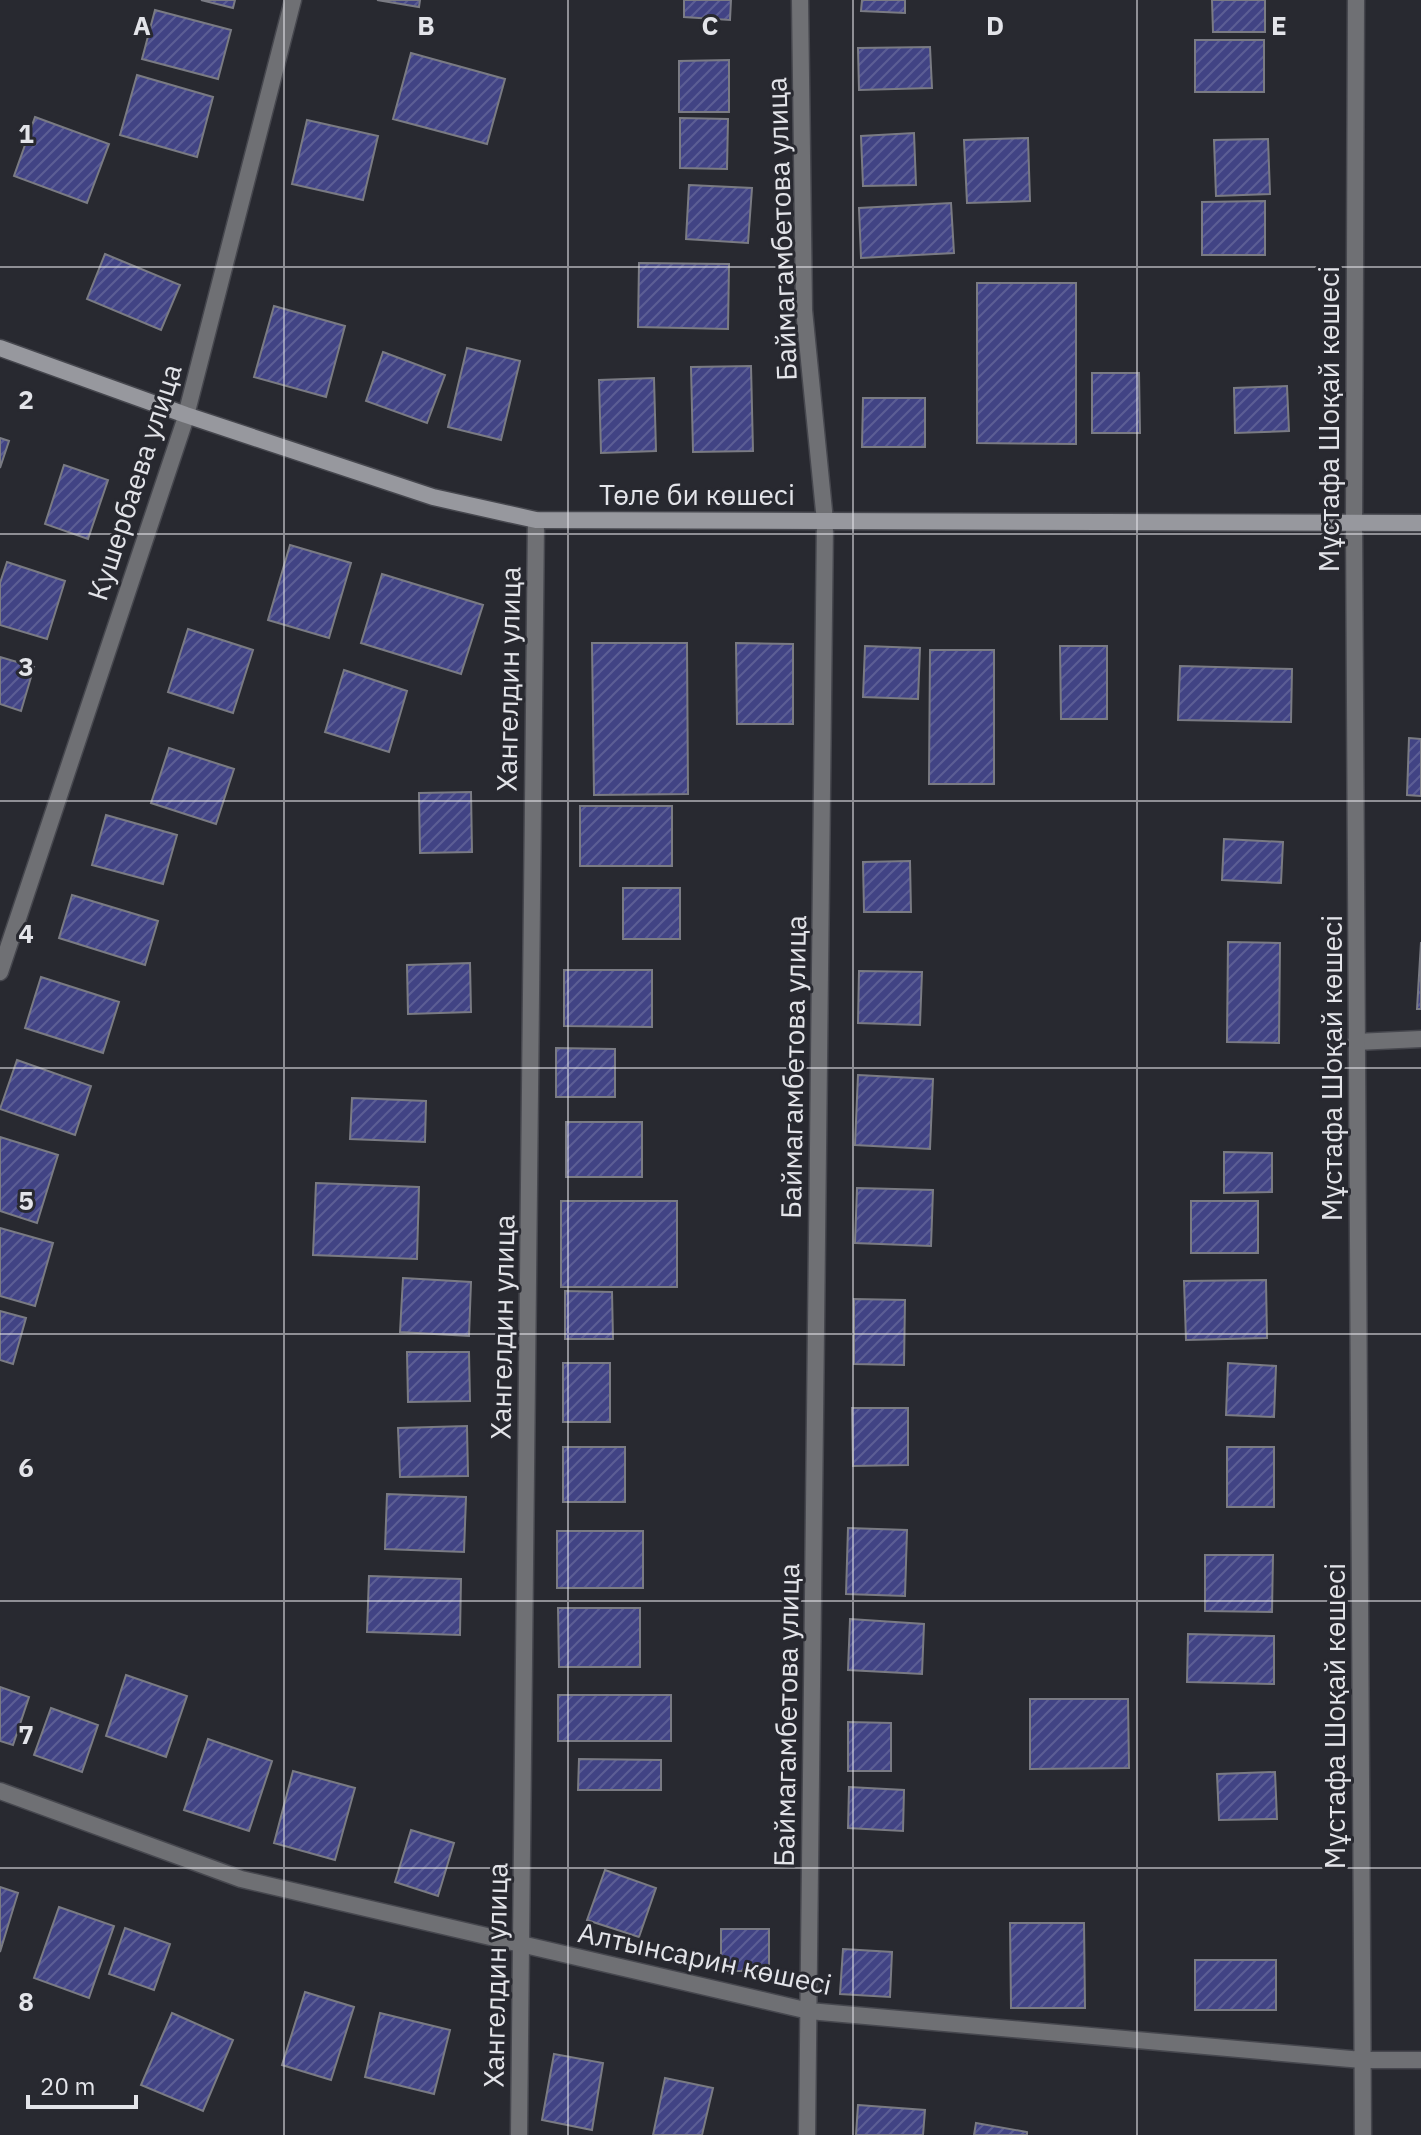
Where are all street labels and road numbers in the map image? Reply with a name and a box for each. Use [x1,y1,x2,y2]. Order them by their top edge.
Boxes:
street label: Баймагамбетова улица [757,77,805,381]
street label: Мұстафа Шоқай көшесі [1310,266,1347,572]
street label: Кушербаева улица [78,359,190,605]
street label: Төле би көшесі [599,476,795,513]
street label: Хангелдин улица [488,566,528,792]
street label: Баймагамбетова улица [772,915,814,1219]
street label: Мұстафа Шоқай көшесі [1313,915,1350,1221]
street label: Хангелдин улица [482,1214,522,1440]
street label: Баймагамбетова улица [765,1563,807,1867]
street label: Мұстафа Шоқай көшесі [1316,1563,1353,1869]
street label: Хангелдин улица [475,1862,515,2088]
street label: Алтынсарин көшесі [575,1913,835,2003]

